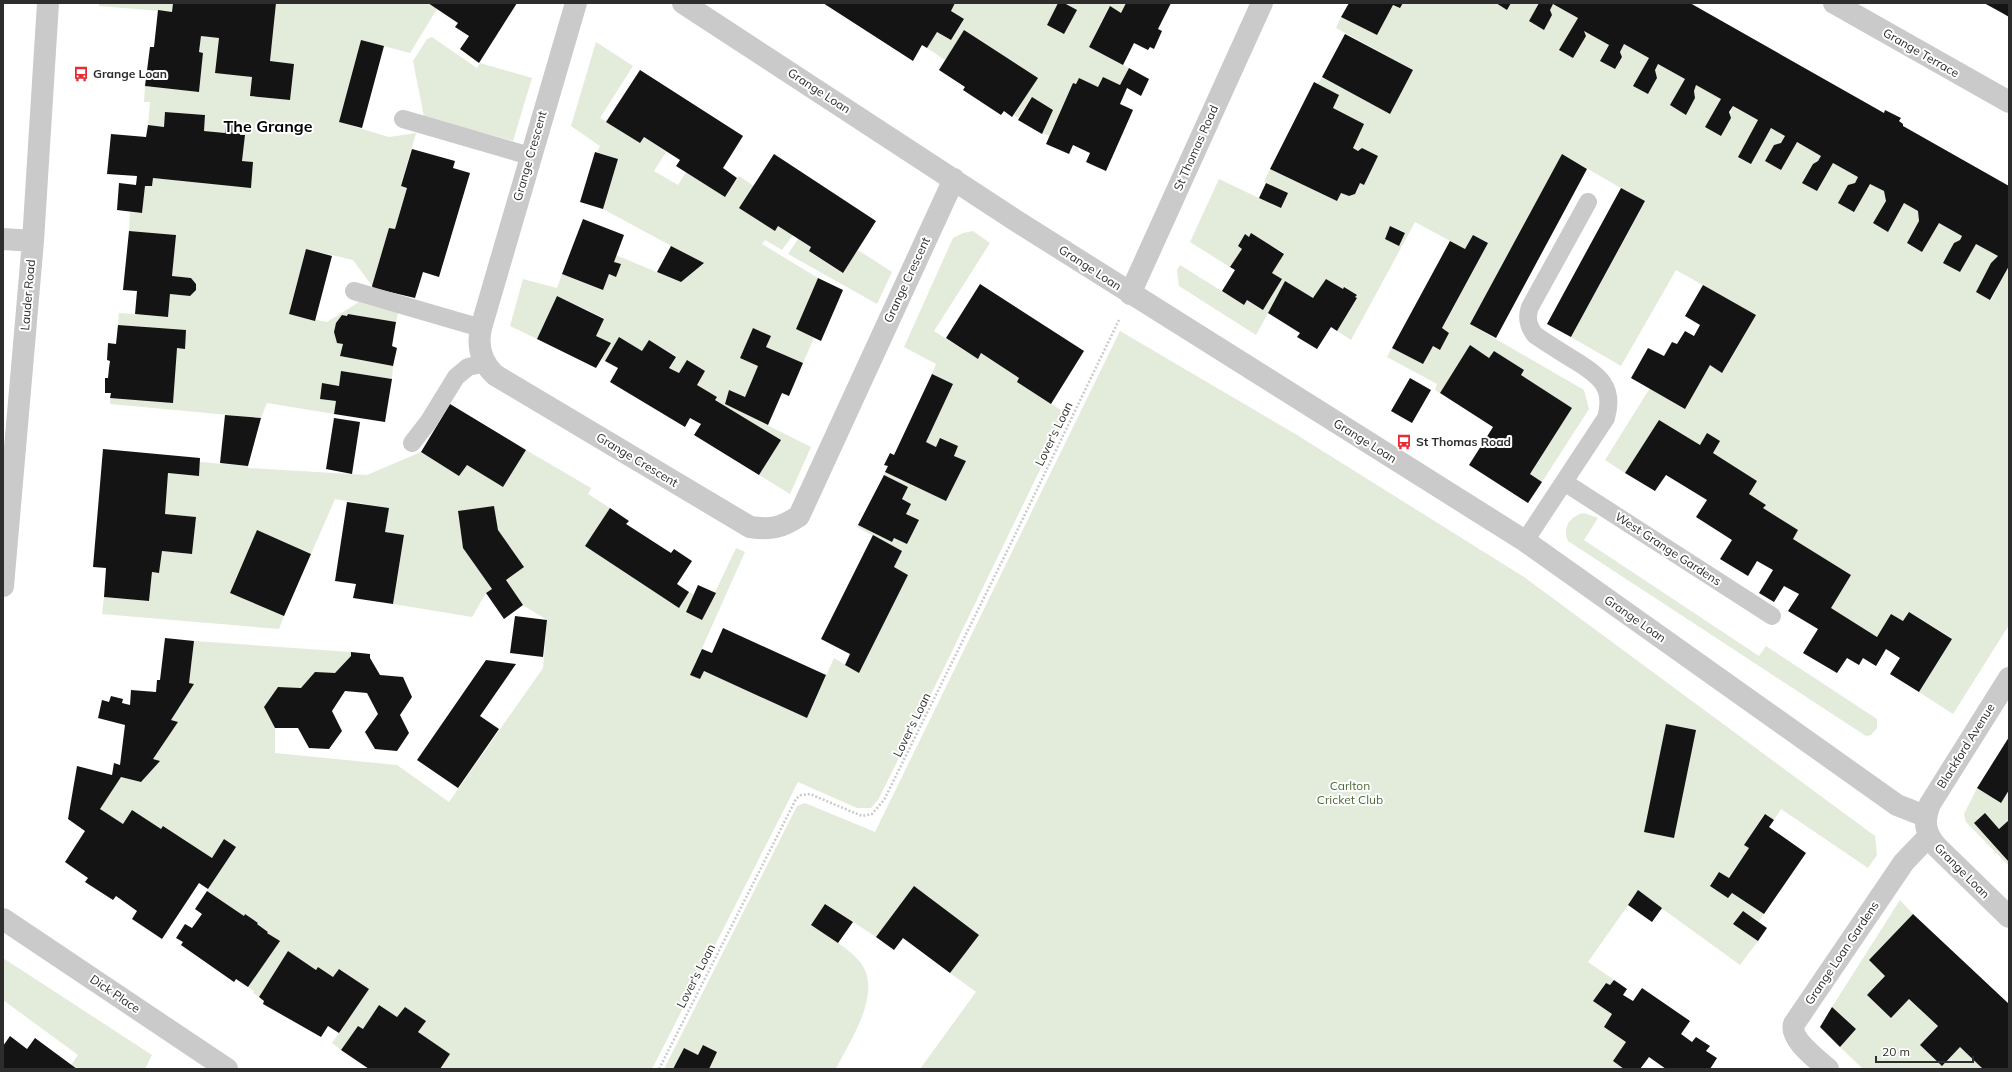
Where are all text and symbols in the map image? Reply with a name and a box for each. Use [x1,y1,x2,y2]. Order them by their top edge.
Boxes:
street label: Grange Terrace [1881,25,1962,80]
bus stop icon: Grange Loan [72,65,90,83]
street label: Grange Loan [785,65,853,116]
place label: Grange Loan [93,66,167,81]
street label: St Thomas Road [1170,103,1221,193]
street label: Grange Crescent [510,109,550,203]
district label: The Grange [223,116,313,136]
street label: Grange Crescent [880,235,933,325]
street label: Grange Loan [1056,242,1124,293]
street label: Lauder Road [17,259,38,331]
street label: Lover's Loan [1032,399,1076,468]
street label: Grange Loan [1331,415,1400,466]
street label: Grange Crescent [594,429,681,490]
bus stop icon: St Thomas Road [1395,433,1413,451]
place label: St Thomas Road [1416,434,1511,449]
street label: West Grange Gardens [1612,509,1724,589]
street label: Grange Loan [1602,592,1669,645]
street label: Lover's Loan [890,690,934,759]
street label: Blackford Avenue [1933,700,1998,791]
park label: Carlton Cricket Club [1317,778,1383,807]
street label: Grange Loan [1932,840,1993,901]
street label: Grange Loan Gardens [1801,898,1882,1007]
street label: Lover's Loan [673,941,718,1010]
street label: Dick Place [87,971,143,1016]
scale bar [1876,1038,1973,1064]
text: 20 m [1882,1044,1910,1059]

